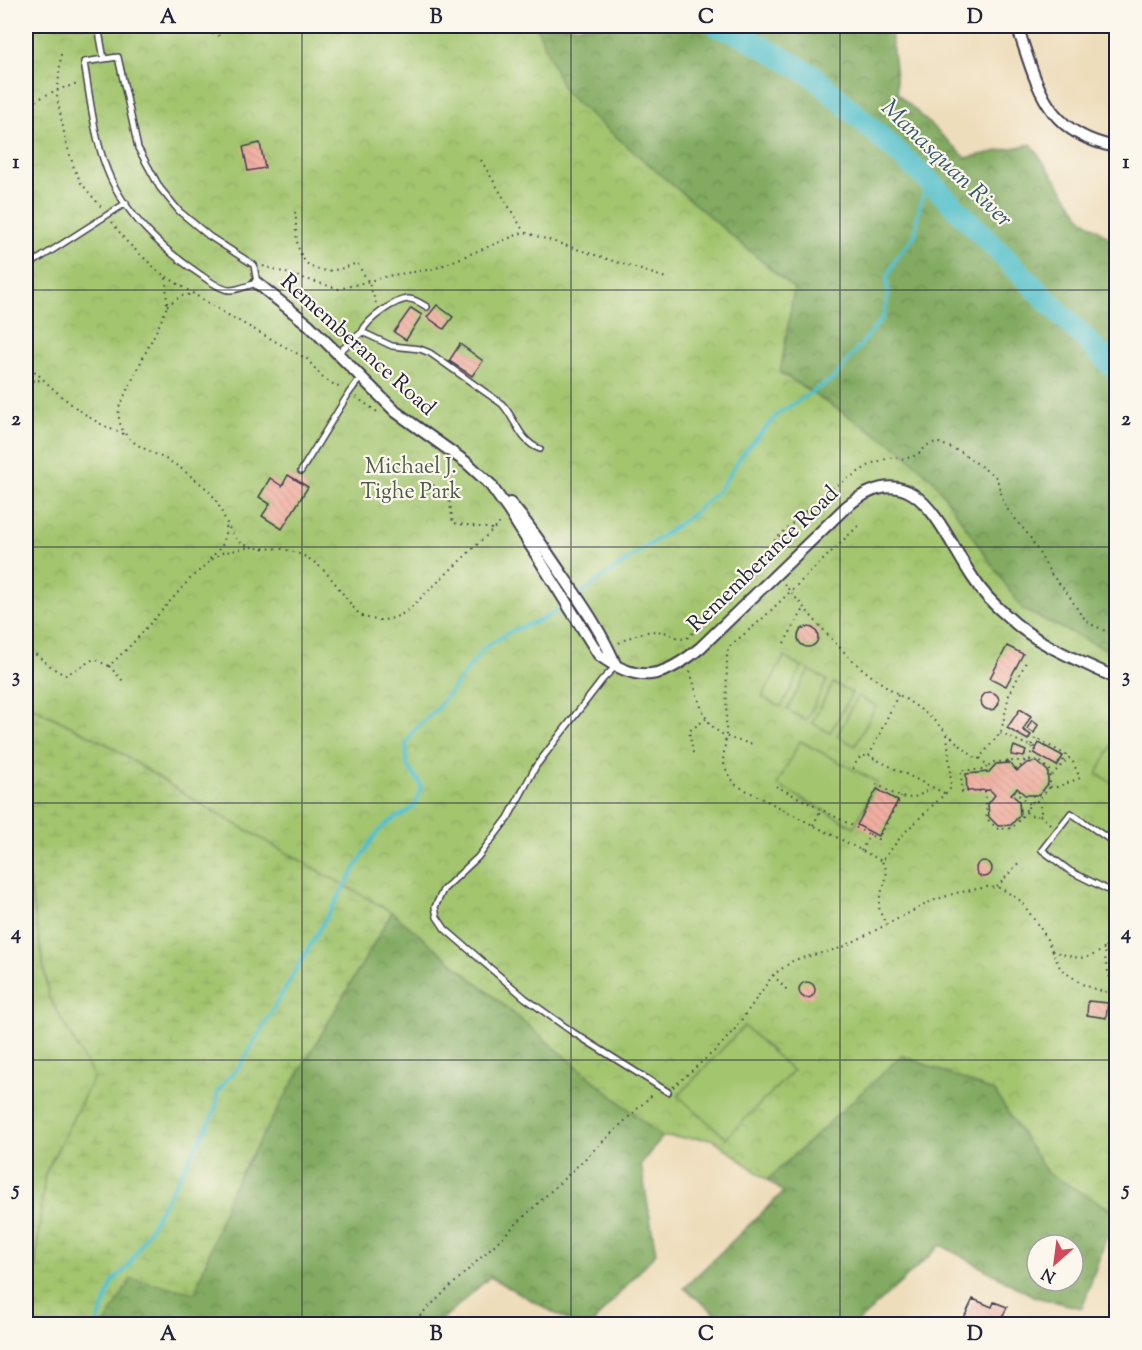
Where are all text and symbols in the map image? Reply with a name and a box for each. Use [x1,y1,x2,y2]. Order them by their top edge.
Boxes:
text: A [160,4,177,33]
text: B [430,4,443,33]
text: C [698,4,714,33]
text: D [967,4,983,33]
water label: Manasquan River [873,92,1020,236]
text: 1 [13,149,20,178]
text: 1 [1123,149,1130,178]
street label: Rememberance Road [272,267,442,425]
text: 2 [11,406,21,435]
text: 2 [1121,406,1131,435]
park label: Michael J. Tighe Park [361,452,461,509]
street label: Rememberance Road [681,479,847,641]
text: 3 [12,663,20,692]
text: 3 [1122,663,1130,692]
text: 4 [10,920,21,949]
text: 4 [1120,920,1131,949]
text: 5 [11,1176,20,1205]
text: 5 [1121,1176,1130,1205]
north arrow [1025,1233,1085,1293]
text: N [1038,1261,1060,1287]
text: A [160,1321,177,1350]
text: B [430,1321,443,1350]
text: C [698,1321,714,1350]
text: D [967,1321,983,1350]

